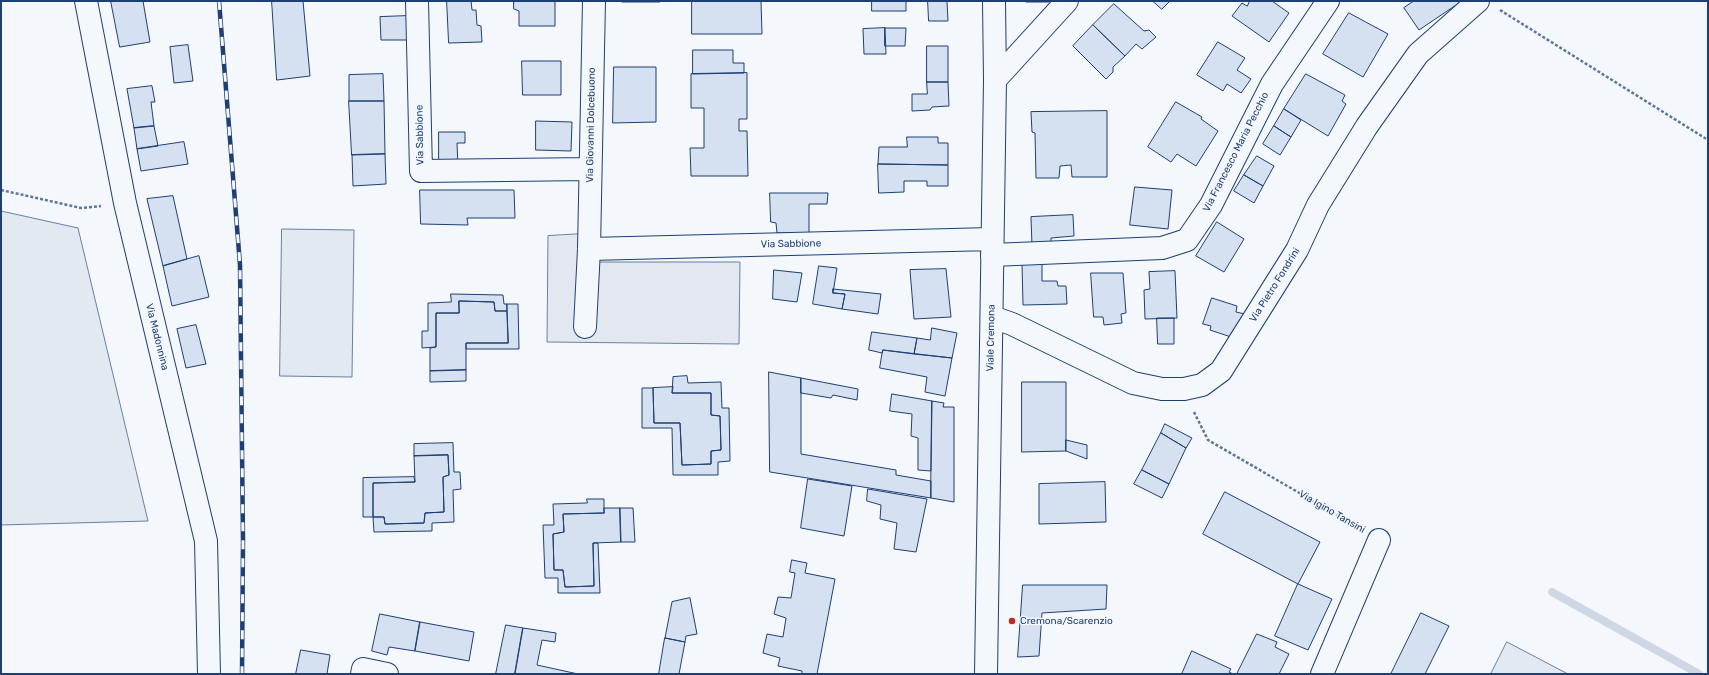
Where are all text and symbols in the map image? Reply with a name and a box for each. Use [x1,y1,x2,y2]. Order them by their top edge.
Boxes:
street label: Via Giovanni Dolcebuono [584,67,598,183]
street label: Via Francesco Maria Pecchio [1201,90,1271,214]
street label: Via Sabbione [413,105,427,165]
street label: Via Sabbione [761,237,821,251]
street label: Via Pietro Fondrini [1247,246,1303,324]
street label: Via Madonnina [143,302,171,372]
street label: Viale Cremona [984,304,998,372]
street label: Via Igino Tansini [1297,488,1367,536]
place label: Cremona/Scarenzio [1020,615,1113,627]
marker: Cremona/Scarenzio [1007,616,1017,626]

